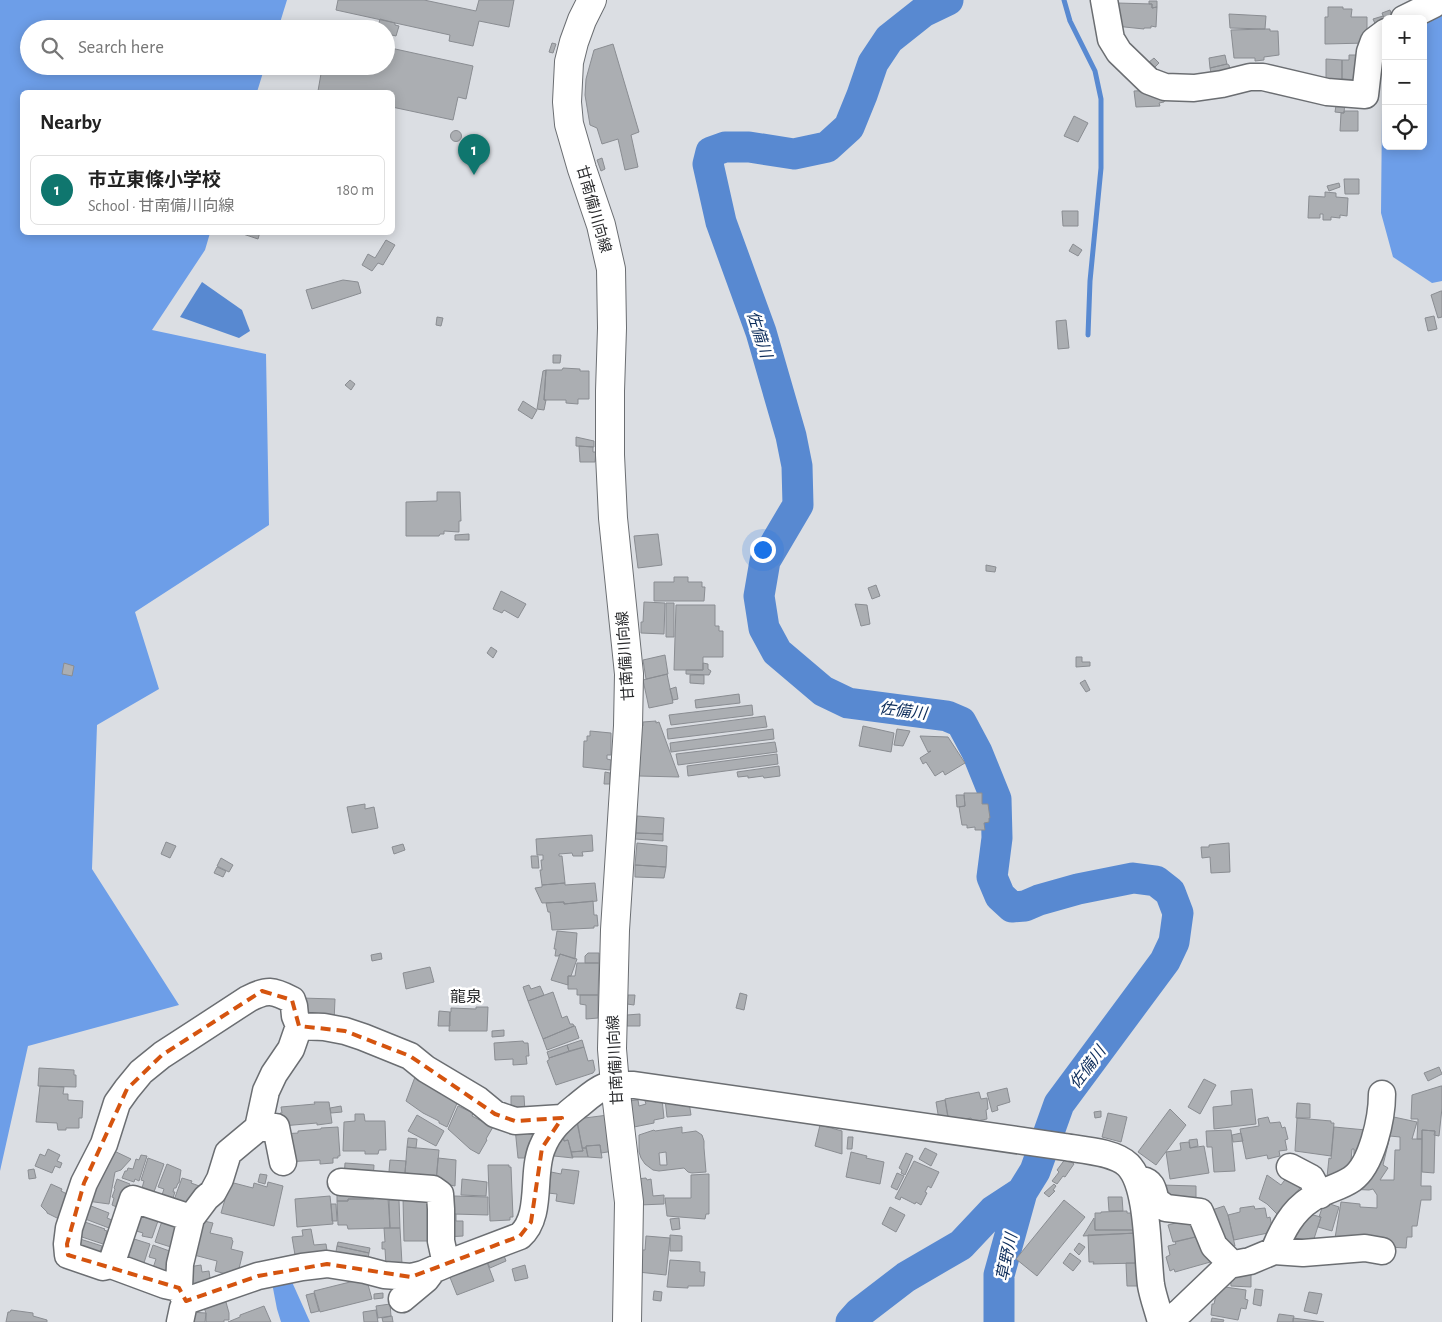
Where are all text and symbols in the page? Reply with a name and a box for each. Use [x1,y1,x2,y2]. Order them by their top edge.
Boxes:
map controls [1382,15,1427,150]
button: + [1382,15,1427,60]
search box [20,20,395,75]
icon: search [38,34,66,62]
text: Search here [78,38,164,57]
button: − [1382,60,1427,105]
button: locate [1382,105,1427,150]
text: Nearby [40,112,101,133]
pin: 1 [458,134,490,175]
street label: 甘南備川向線 [574,164,614,254]
text: 市立東條小学校 [88,171,221,190]
text: 1 [54,182,60,198]
text: 180 m [337,182,374,198]
text: School · 甘南備川向線 [88,198,234,214]
water label: 佐備川 [744,309,776,362]
your location [750,537,776,563]
street label: 甘南備川向線 [614,611,636,701]
water label: 佐備川 [878,699,930,722]
district label: 龍泉 [450,988,482,1005]
street label: 甘南備川向線 [605,1015,625,1105]
water label: 佐備川 [1066,1041,1110,1092]
water label: 草野川 [993,1230,1020,1282]

